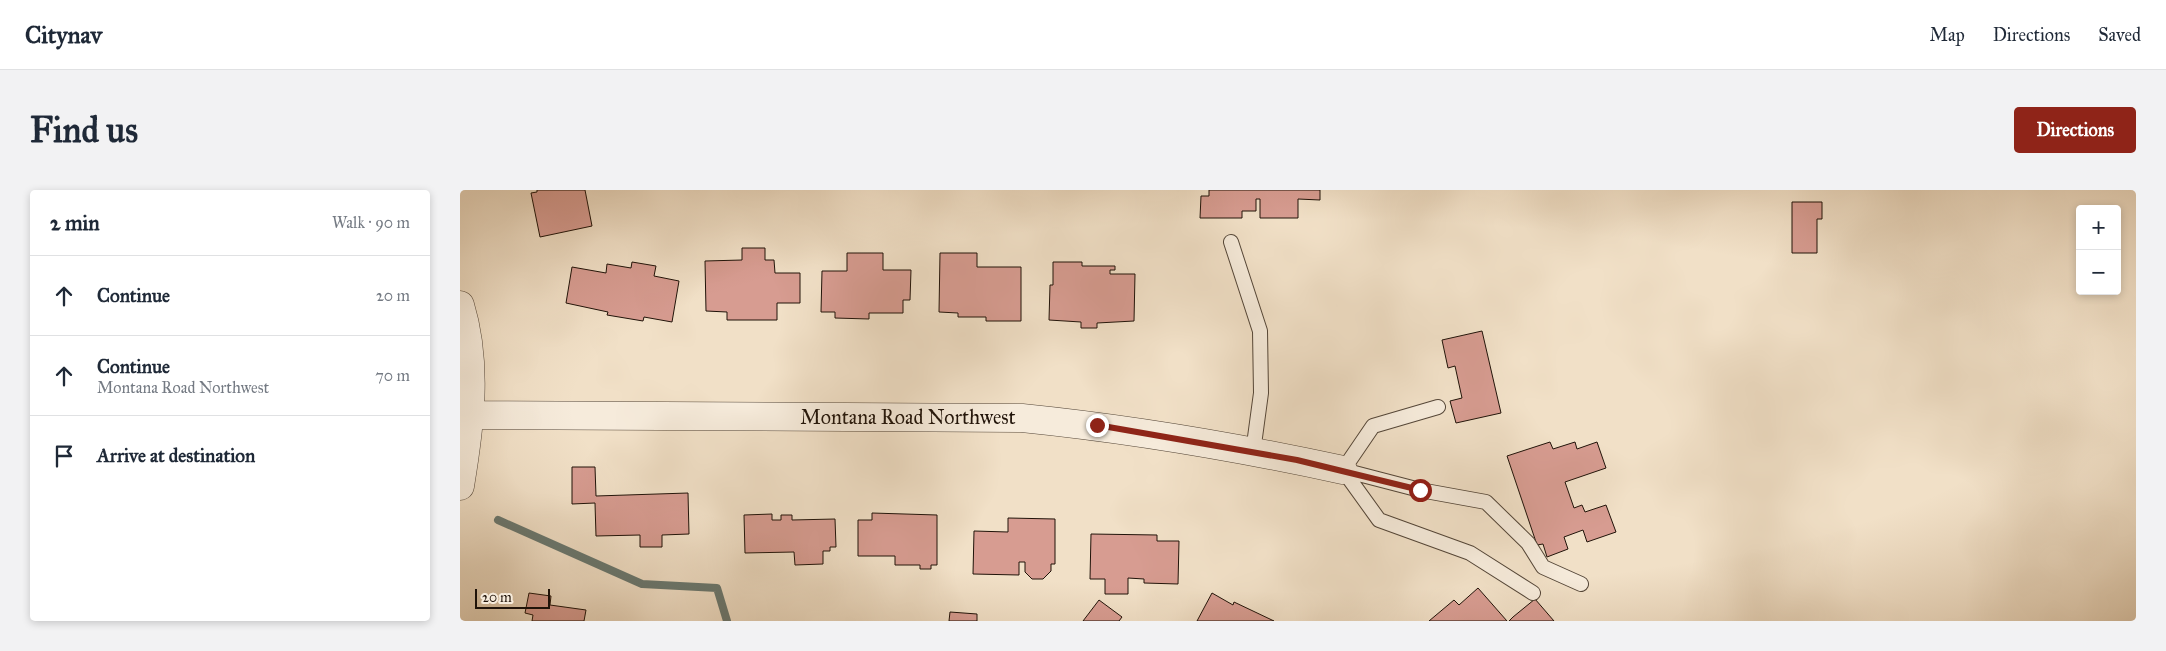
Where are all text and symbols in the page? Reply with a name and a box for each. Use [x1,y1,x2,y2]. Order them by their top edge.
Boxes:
text: Citynav [25,20,102,50]
text: Map [1929,24,1965,46]
text: Directions [1993,24,2070,46]
text: Saved [2098,24,2141,46]
button: Directions [2014,107,2136,153]
text: Find us [30,109,138,152]
map controls [2076,205,2121,295]
button: + [2076,205,2121,250]
text: 2 min [50,210,100,236]
text: Walk · 90 m [332,213,410,232]
button: − [2076,250,2121,295]
icon: ahead [50,282,78,310]
text: Continue [97,284,170,307]
text: 20 m [376,286,410,305]
text: Continue [97,355,170,378]
icon: ahead [50,362,78,390]
text: 70 m [375,366,410,385]
text: Montana Road Northwest [97,378,269,397]
street label: Montana Road Northwest [800,405,1016,429]
route end [1086,414,1109,437]
icon: arrive [50,442,78,470]
text: Arrive at destination [97,444,255,467]
route start [1409,479,1432,502]
scale bar [475,586,550,609]
text: 20 m [482,589,512,606]

